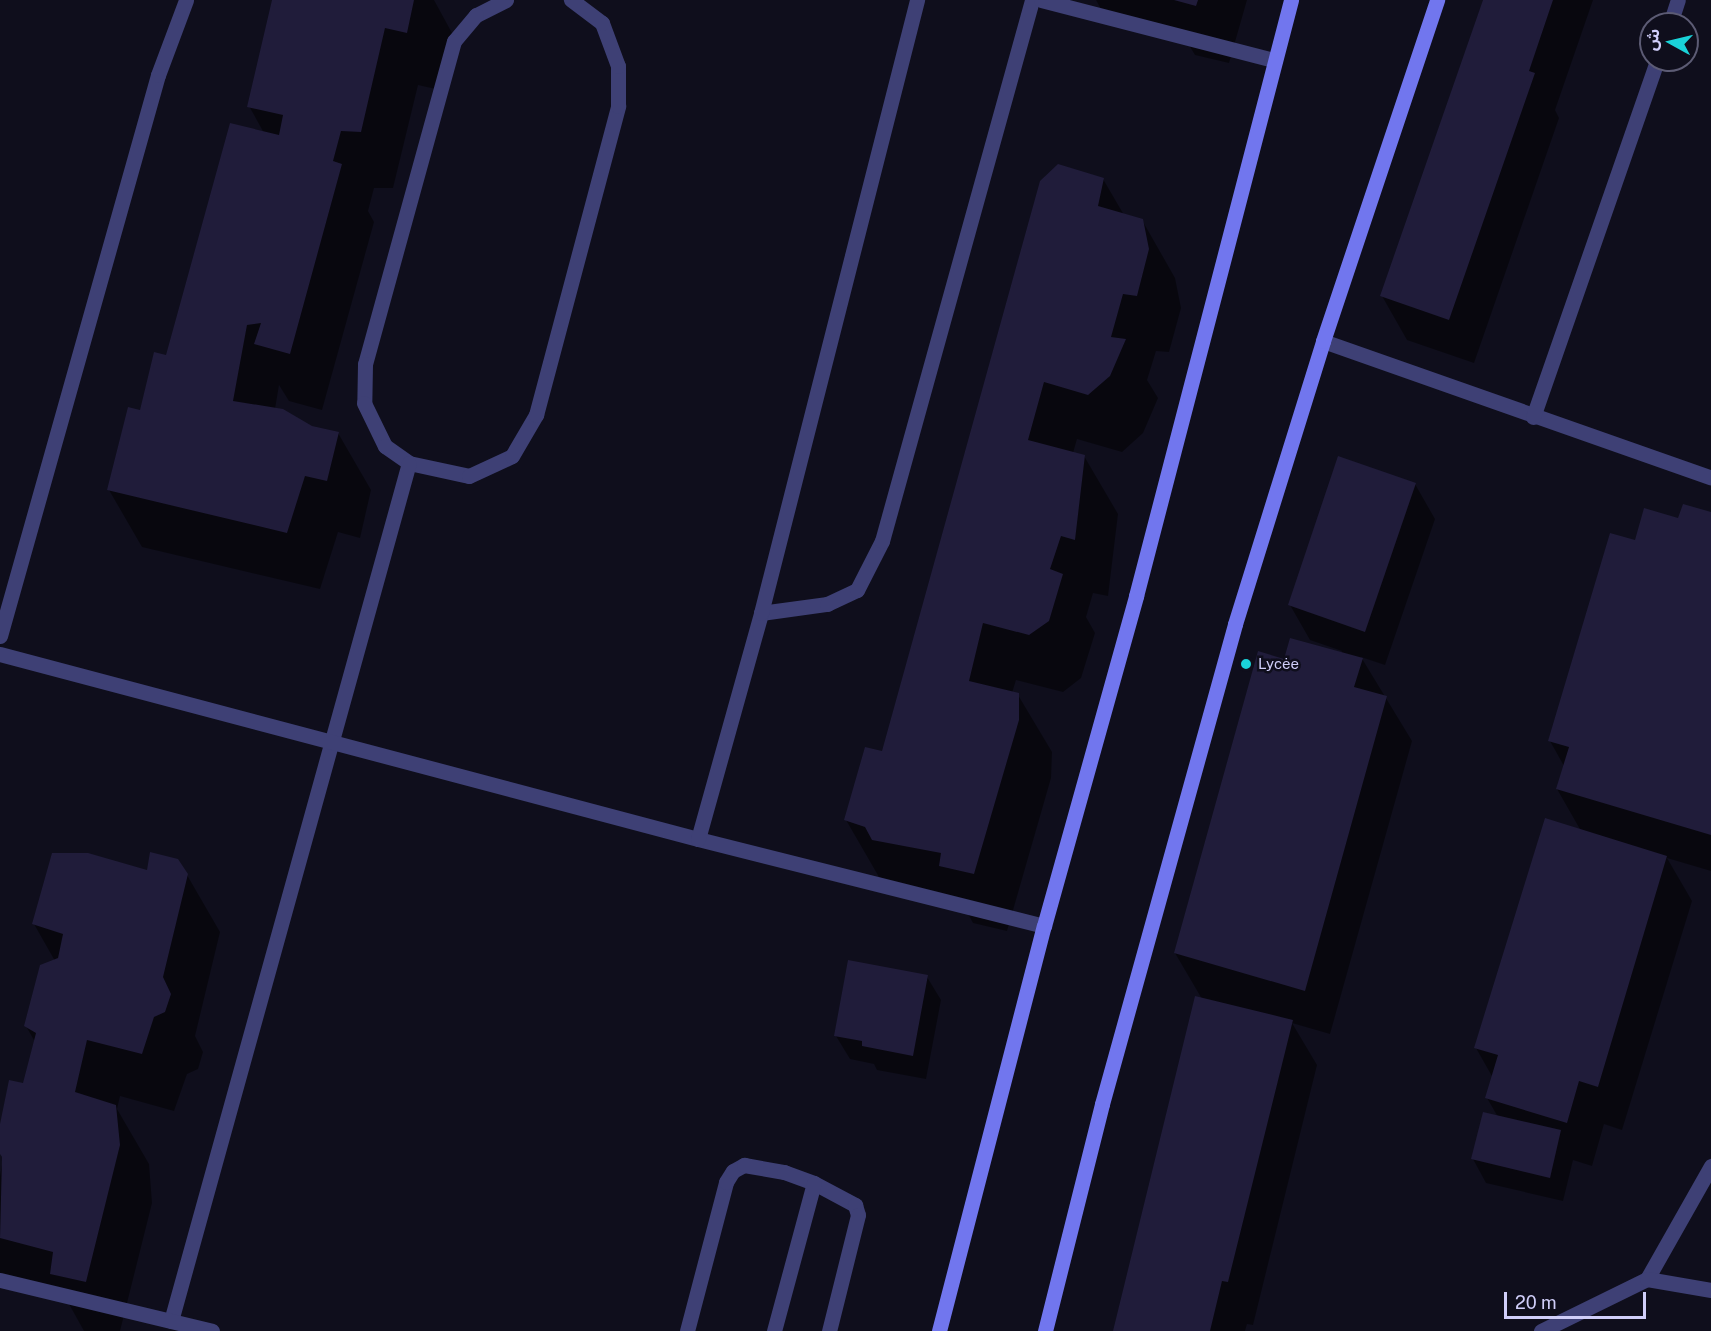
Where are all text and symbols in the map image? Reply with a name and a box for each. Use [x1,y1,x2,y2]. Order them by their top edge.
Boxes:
north arrow [1639,12,1699,72]
text: ش [1642,28,1664,52]
place label: Lycėe [1258,655,1299,673]
marker: Lycėe [1239,657,1253,671]
scale bar [1507,1280,1650,1318]
text: 20 m [1515,1292,1557,1313]

